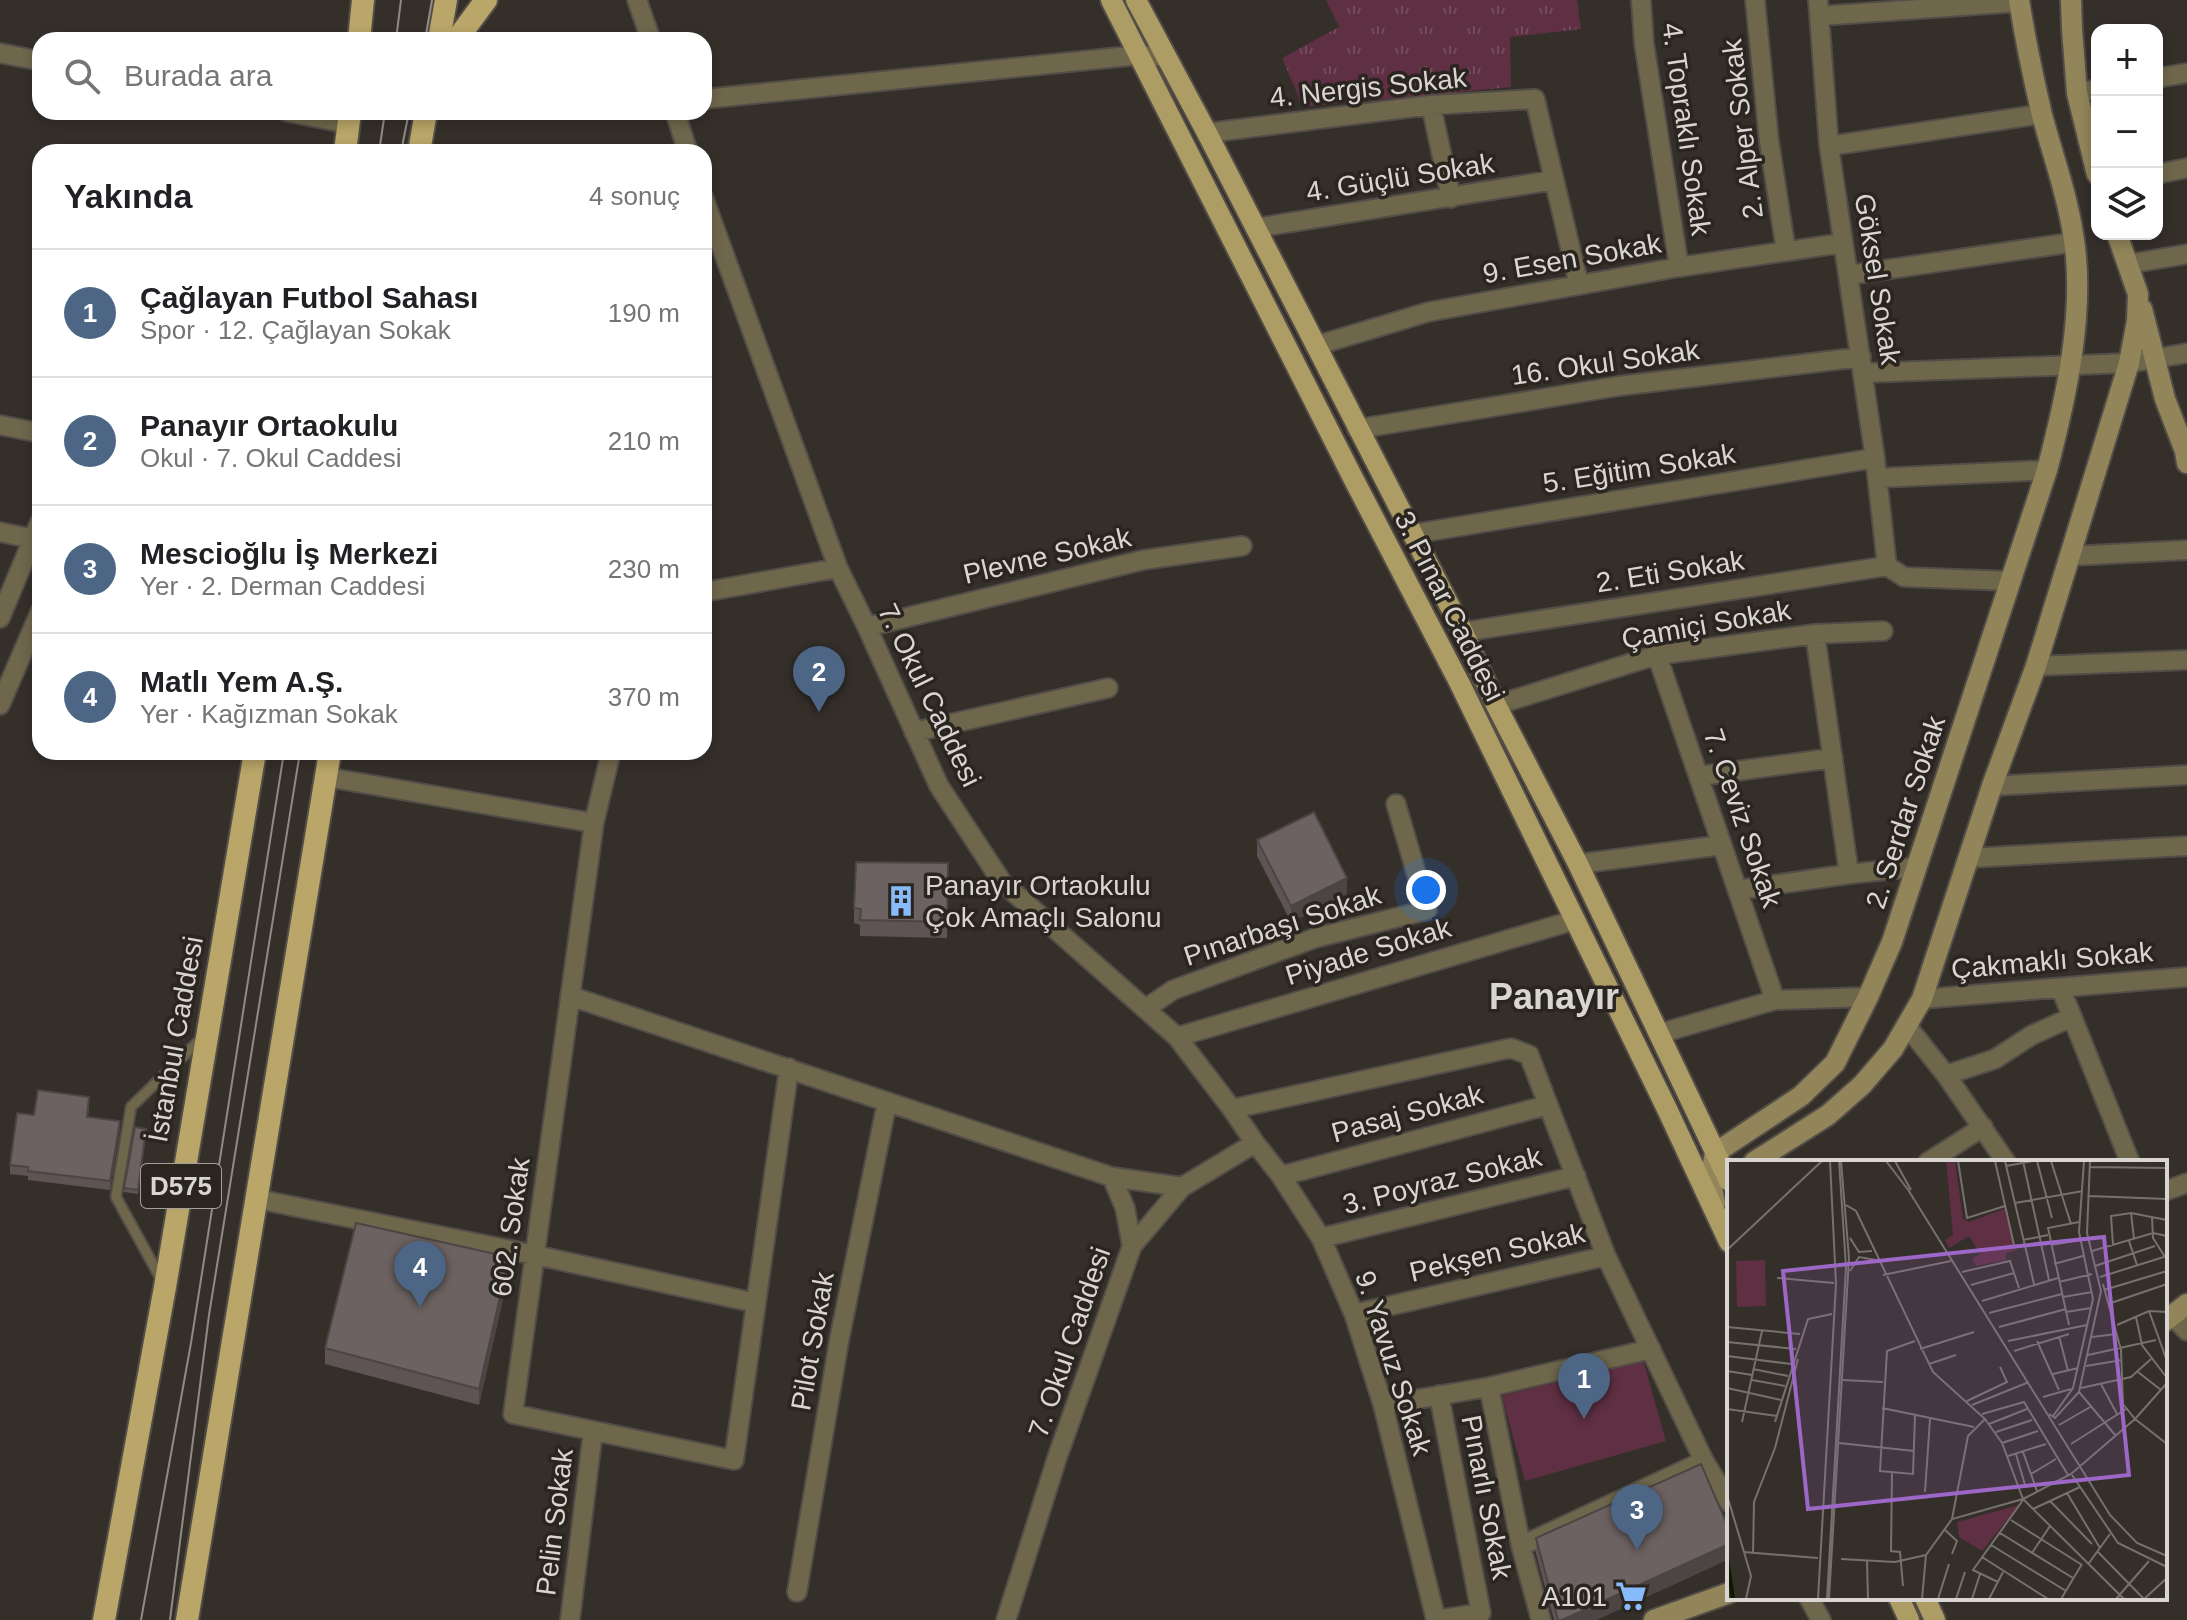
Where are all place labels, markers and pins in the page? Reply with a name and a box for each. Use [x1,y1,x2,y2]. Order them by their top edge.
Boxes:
pin: 2 [793,646,845,712]
place label: Panayır Ortaokulu Çok Amaçlı Salonu [925,870,1162,933]
building icon: Panayır Ortaokulu Çok Amaçlı Salonu [884,884,918,918]
pin: 4 [394,1241,446,1307]
pin: 1 [1558,1353,1610,1419]
pin: 3 [1611,1484,1663,1550]
supermarket icon: A101 [1614,1579,1648,1613]
place label: A101 [1542,1581,1607,1612]

